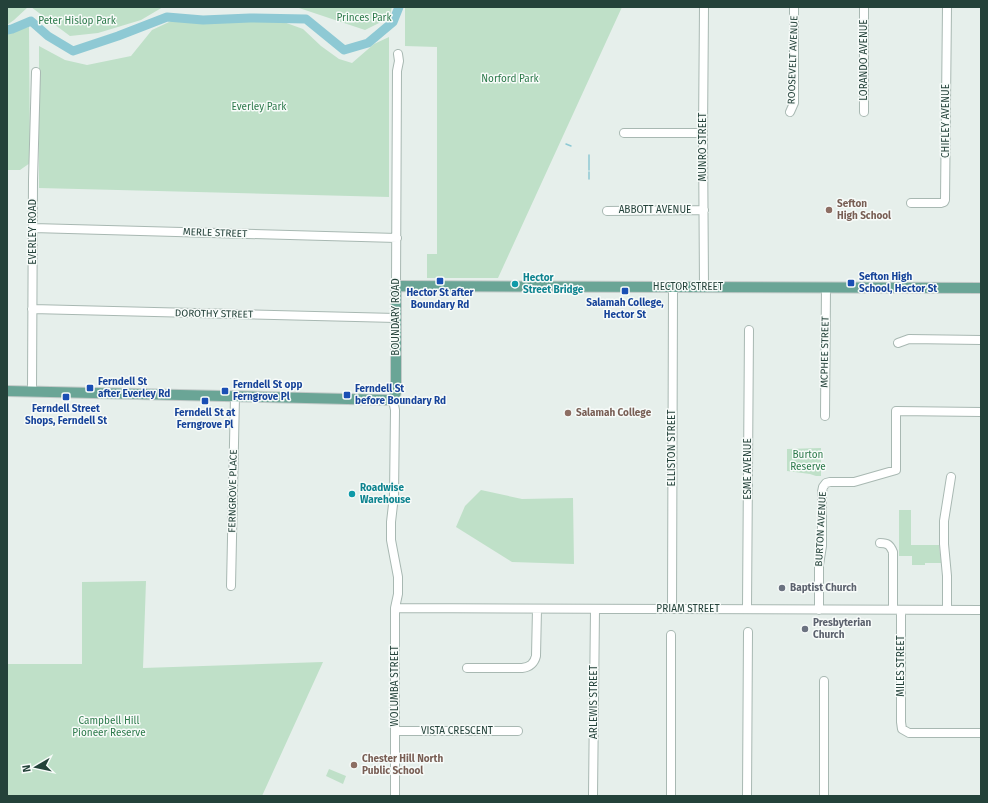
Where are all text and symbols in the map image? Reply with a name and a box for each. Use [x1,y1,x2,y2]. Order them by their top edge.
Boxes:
park label: Princes Park [336,12,392,24]
park label: Peter Hislop Park [38,15,117,27]
street label: ROOSEVELT AVENUE [785,15,801,105]
street label: LORANDO AVENUE [858,19,870,101]
park label: Norford Park [481,73,540,85]
street label: CHIFLEY AVENUE [940,84,952,158]
park label: Everley Park [232,101,287,113]
street label: MUNRO STREET [697,112,709,182]
place label: Sefton High School [837,198,891,222]
street label: EVERLEY ROAD [27,199,39,265]
street label: ABBOTT AVENUE [619,204,691,216]
marker: Sefton High School [824,205,834,215]
street label: MERLE STREET [183,226,248,240]
place label: Sefton High School, Hector St [859,271,937,295]
place label: Hector Street Bridge [523,272,584,296]
marker: Hector St after Boundary Rd [435,276,445,286]
street label: BOUNDARY ROAD [390,278,402,356]
marker: Sefton High School, Hector St [846,278,856,288]
marker: Hector Street Bridge [510,279,520,289]
street label: HECTOR STREET [653,281,724,293]
marker: Salamah College, Hector St [620,286,630,296]
place label: Hector St after Boundary Rd [406,287,475,311]
place label: Salamah College, Hector St [586,297,664,321]
street label: DOROTHY STREET [175,307,254,321]
street label: MCPHEE STREET [818,315,832,388]
place label: Ferndell St after Everley Rd [98,376,170,400]
place label: Ferndell St opp Ferngrove Pl [233,379,302,403]
marker: Ferndell St after Everley Rd [85,383,95,393]
place label: Ferndell St before Boundary Rd [355,383,446,407]
marker: Ferndell St opp Ferngrove Pl [220,386,230,396]
marker: Ferndell St before Boundary Rd [342,390,352,400]
marker: Ferndell Street Shops, Ferndell St [61,392,71,402]
marker: Ferndell St at Ferngrove Pl [200,396,210,406]
place label: Ferndell Street Shops, Ferndell St [25,403,107,427]
place label: Ferndell St at Ferngrove Pl [175,407,236,431]
place label: Salamah College [576,407,652,419]
marker: Salamah College [563,408,573,418]
street label: ELLISTON STREET [666,409,678,487]
street label: ESME AVENUE [742,438,754,500]
street label: FERNGROVE PLACE [226,449,240,533]
park label: Burton Reserve [790,449,826,473]
place label: Roadwise Warehouse [360,482,411,506]
marker: Roadwise Warehouse [347,489,357,499]
street label: BURTON AVENUE [813,491,829,567]
place label: Baptist Church [790,582,857,594]
marker: Baptist Church [777,583,787,593]
street label: PRIAM STREET [656,603,720,615]
place label: Presbyterian Church [813,617,871,641]
marker: Presbyterian Church [800,624,810,634]
street label: MILES STREET [895,634,907,697]
street label: WOLUMBA STREET [389,645,401,727]
street label: ARLEWIS STREET [588,664,600,739]
park label: Campbell Hill Pioneer Reserve [72,715,146,739]
street label: VISTA CRESCENT [421,725,494,737]
north arrow [16,747,56,787]
place label: Chester Hill North Public School [362,753,443,777]
marker: Chester Hill North Public School [349,760,359,770]
text: N [20,764,34,773]

